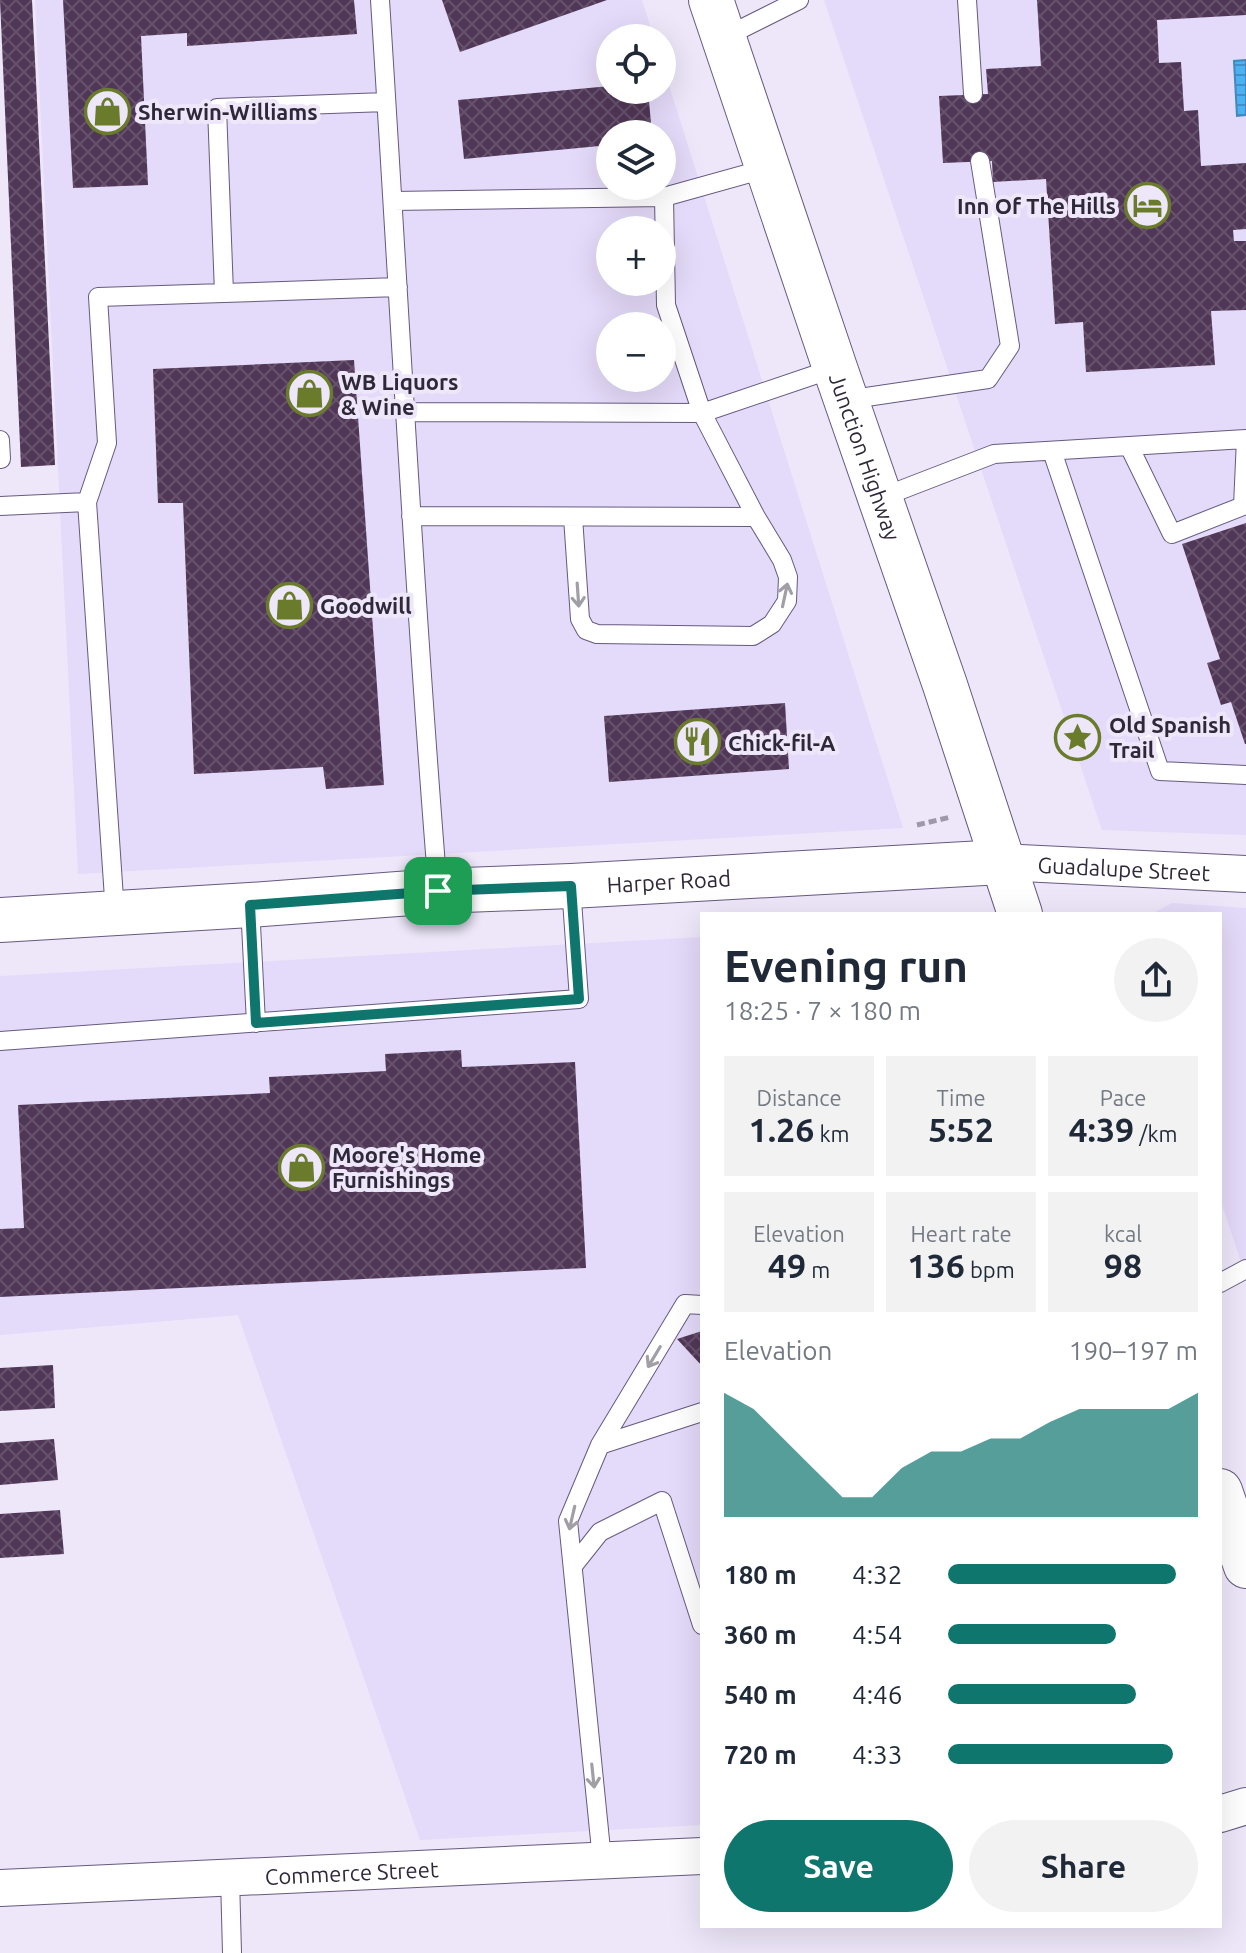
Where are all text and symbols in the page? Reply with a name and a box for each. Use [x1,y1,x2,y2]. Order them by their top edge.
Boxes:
map controls [596,24,676,392]
button: locate [596,24,676,104]
shop icon: Sherwin-Williams [83,87,131,135]
place label: Sherwin-Williams [138,99,318,124]
button: layers [596,120,676,200]
hotel icon: Inn Of The Hills [1123,181,1171,229]
place label: Inn Of The Hills [957,193,1116,218]
button: + [596,216,676,296]
button: − [596,312,676,392]
place label: WB Liquors & Wine [341,369,458,419]
street label: Junction Highway [825,369,906,544]
shop icon: WB Liquors & Wine [286,370,334,418]
shop icon: Goodwill [265,581,313,629]
one-way arrow [571,581,586,608]
one-way arrow [778,582,793,608]
place label: Goodwill [320,593,412,618]
place label: Old Spanish Trail [1109,712,1231,762]
place icon: Old Spanish Trail [1054,713,1102,761]
restaurant icon: Chick-fil-A [673,718,721,766]
place label: Chick-fil-A [728,730,836,755]
street label: Guadalupe Street [1037,851,1211,885]
pin [404,857,472,925]
street label: Harper Road [606,865,731,896]
icon: arrive [416,869,460,913]
button: share [1114,938,1198,1022]
text: Evening run [724,941,968,990]
text: 18:25 · 7 × 180 m [724,996,921,1025]
text: Distance [756,1085,842,1110]
text: Time [936,1085,986,1110]
text: Pace [1100,1085,1146,1110]
text: 1.26 [748,1110,814,1148]
text: 5:52 [928,1110,994,1148]
text: 4:39 [1068,1110,1134,1148]
text: km [814,1121,850,1146]
text: /km [1134,1121,1178,1146]
place label: Moore's Home Furnishings [332,1142,481,1192]
shop icon: Moore's Home Furnishings [277,1143,325,1191]
text: Elevation [753,1221,845,1246]
text: Heart rate [910,1221,1012,1246]
text: kcal [1104,1221,1142,1246]
text: 49 [768,1246,806,1284]
text: 136 [907,1246,965,1284]
text: 98 [1104,1246,1142,1284]
text: m [806,1257,830,1282]
text: bpm [965,1257,1015,1282]
text: Elevation [724,1336,832,1365]
text: 190–197 m [1069,1336,1198,1365]
one-way arrow [645,1345,662,1367]
one-way arrow [564,1504,579,1530]
text: 180 m [724,1560,797,1589]
text: 4:32 [852,1560,902,1589]
text: 360 m [724,1620,797,1649]
text: 4:54 [852,1620,902,1649]
text: 540 m [724,1680,797,1709]
text: 4:46 [852,1680,902,1709]
text: 720 m [724,1740,797,1769]
text: 4:33 [852,1740,902,1769]
one-way arrow [586,1762,601,1789]
button: Save [724,1820,953,1912]
button: Share [969,1820,1198,1912]
street label: Commerce Street [264,1856,439,1888]

